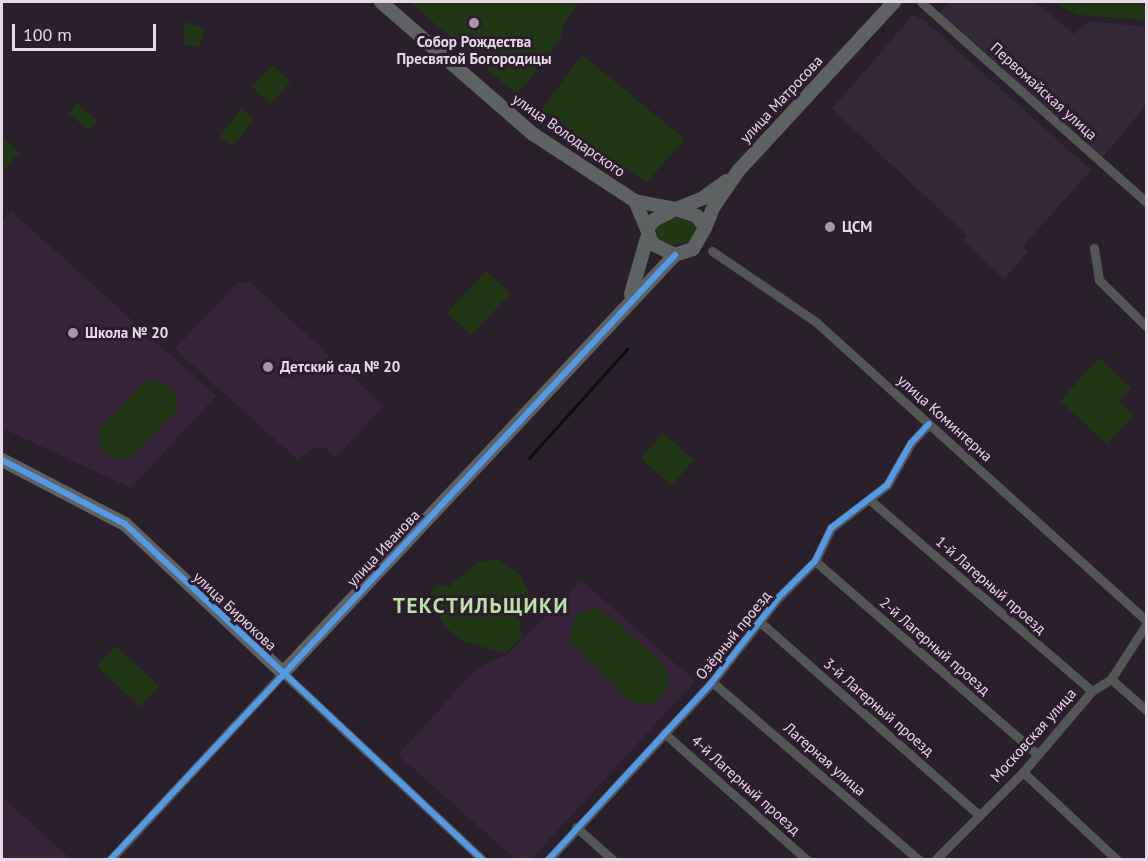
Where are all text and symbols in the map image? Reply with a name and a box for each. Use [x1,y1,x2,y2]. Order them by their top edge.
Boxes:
scale bar [15,12,159,50]
marker: Собор Рождества Пресвятой Богородицы [467,16,481,30]
text: 100 m [23,23,72,46]
place label: Собор Рождества Пресвятой Богородицы [397,32,551,67]
street label: Первомайская улица [987,38,1101,144]
street label: улица Матросова [736,52,826,146]
street label: улица Володарского [509,89,629,181]
place label: ЦСМ [842,218,872,236]
marker: ЦСМ [823,220,837,234]
place label: Школа № 20 [85,324,168,342]
marker: Школа № 20 [66,326,80,340]
place label: Детский сад № 20 [280,358,400,376]
marker: Детский сад № 20 [261,360,275,374]
street label: улица Коминтерна [894,371,996,465]
street label: улица Иванова [343,506,423,590]
street label: 1-й Лагерный проезд [932,532,1050,638]
street label: улица Бирюкова [190,568,280,654]
street label: Озёрный проезд [692,587,774,683]
district label: ТЕКСТИЛЬЩИКИ [393,593,569,619]
street label: 2-й Лагерный проезд [876,593,994,699]
street label: 3-й Лагерный проезд [820,654,938,760]
street label: Московская улица [986,684,1080,786]
street label: Лагерная улица [780,719,870,799]
street label: 4-й Лагерный проезд [688,731,804,839]

